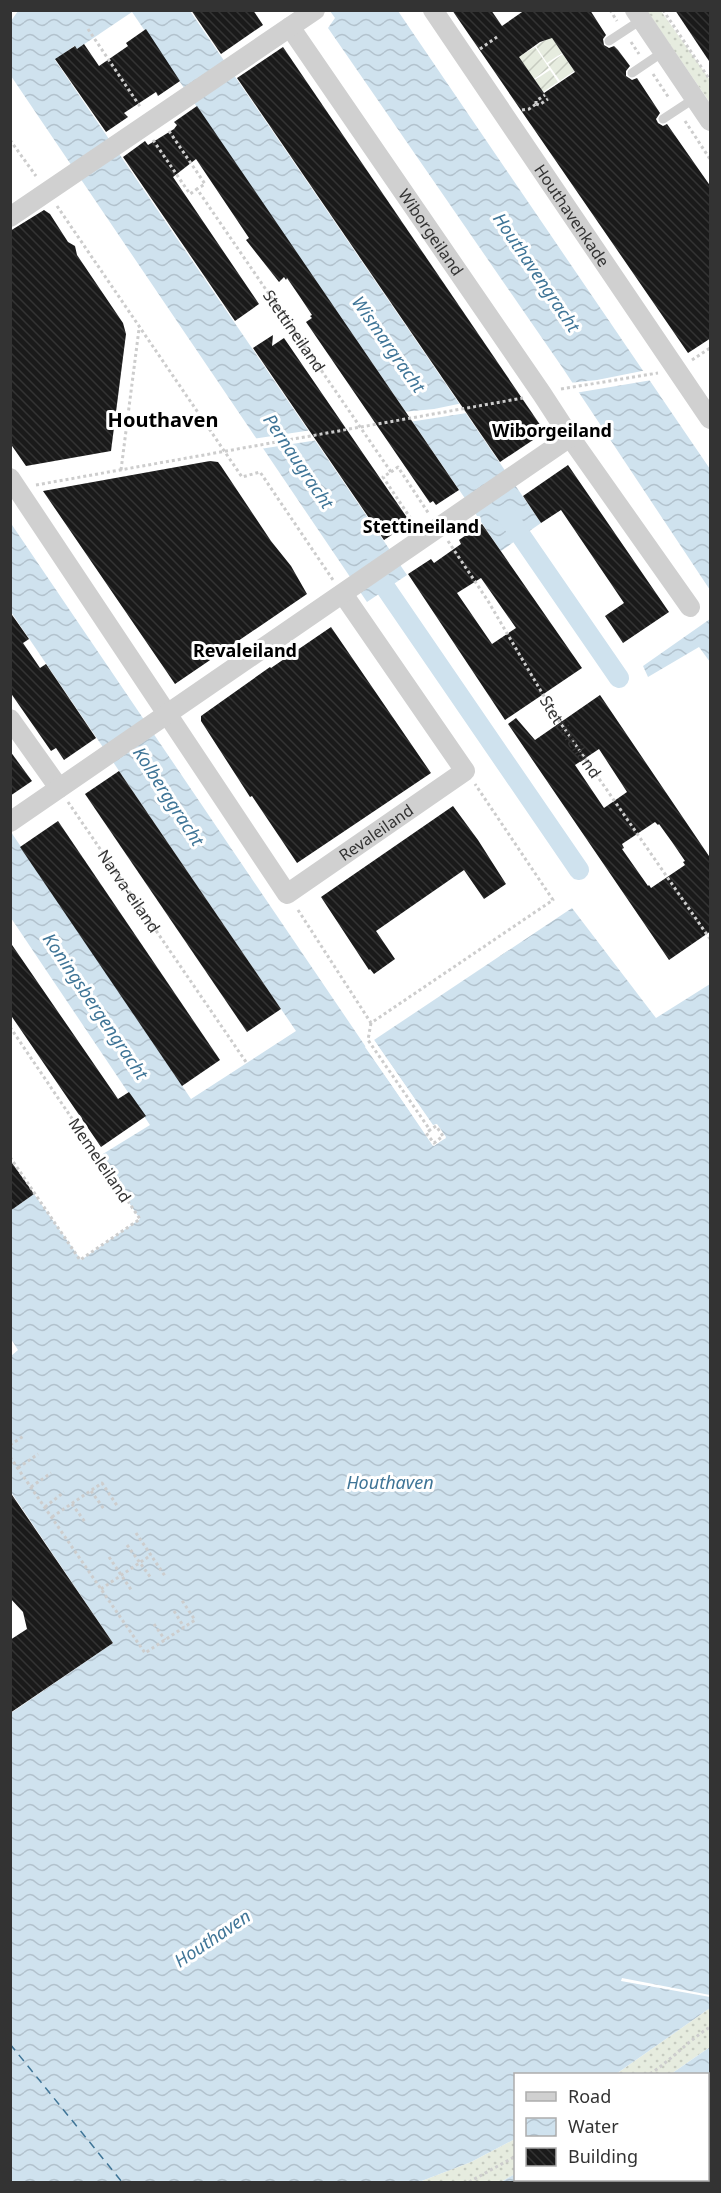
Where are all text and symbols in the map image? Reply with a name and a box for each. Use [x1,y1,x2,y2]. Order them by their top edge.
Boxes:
street label: Houthavenkade [529,160,615,271]
street label: Wiborgeiland [393,184,469,280]
water label: Houthavengracht [488,208,586,337]
street label: Stettineiland [258,285,330,376]
water label: Wismargracht [347,291,432,398]
district label: Houthaven [108,406,218,433]
water label: Pernaugracht [258,409,340,514]
district label: Wiborgeiland [492,418,612,442]
district label: Stettineiland [363,514,479,538]
district label: Revaleiland [193,638,297,662]
street label: Stettineiland [535,691,606,782]
water label: Kolberggracht [128,742,211,851]
street label: Revaleiland [334,799,418,866]
street label: Narva-eiland [93,845,165,937]
water label: Koningsbergengracht [38,928,155,1085]
street label: Memeleiland [64,1113,136,1207]
water label: Houthaven [346,1470,434,1494]
water label: Houthaven [169,1904,255,1972]
legend [514,2073,709,2181]
text: Road [568,2084,611,2108]
text: Water [568,2114,619,2138]
text: Building [568,2144,638,2168]

